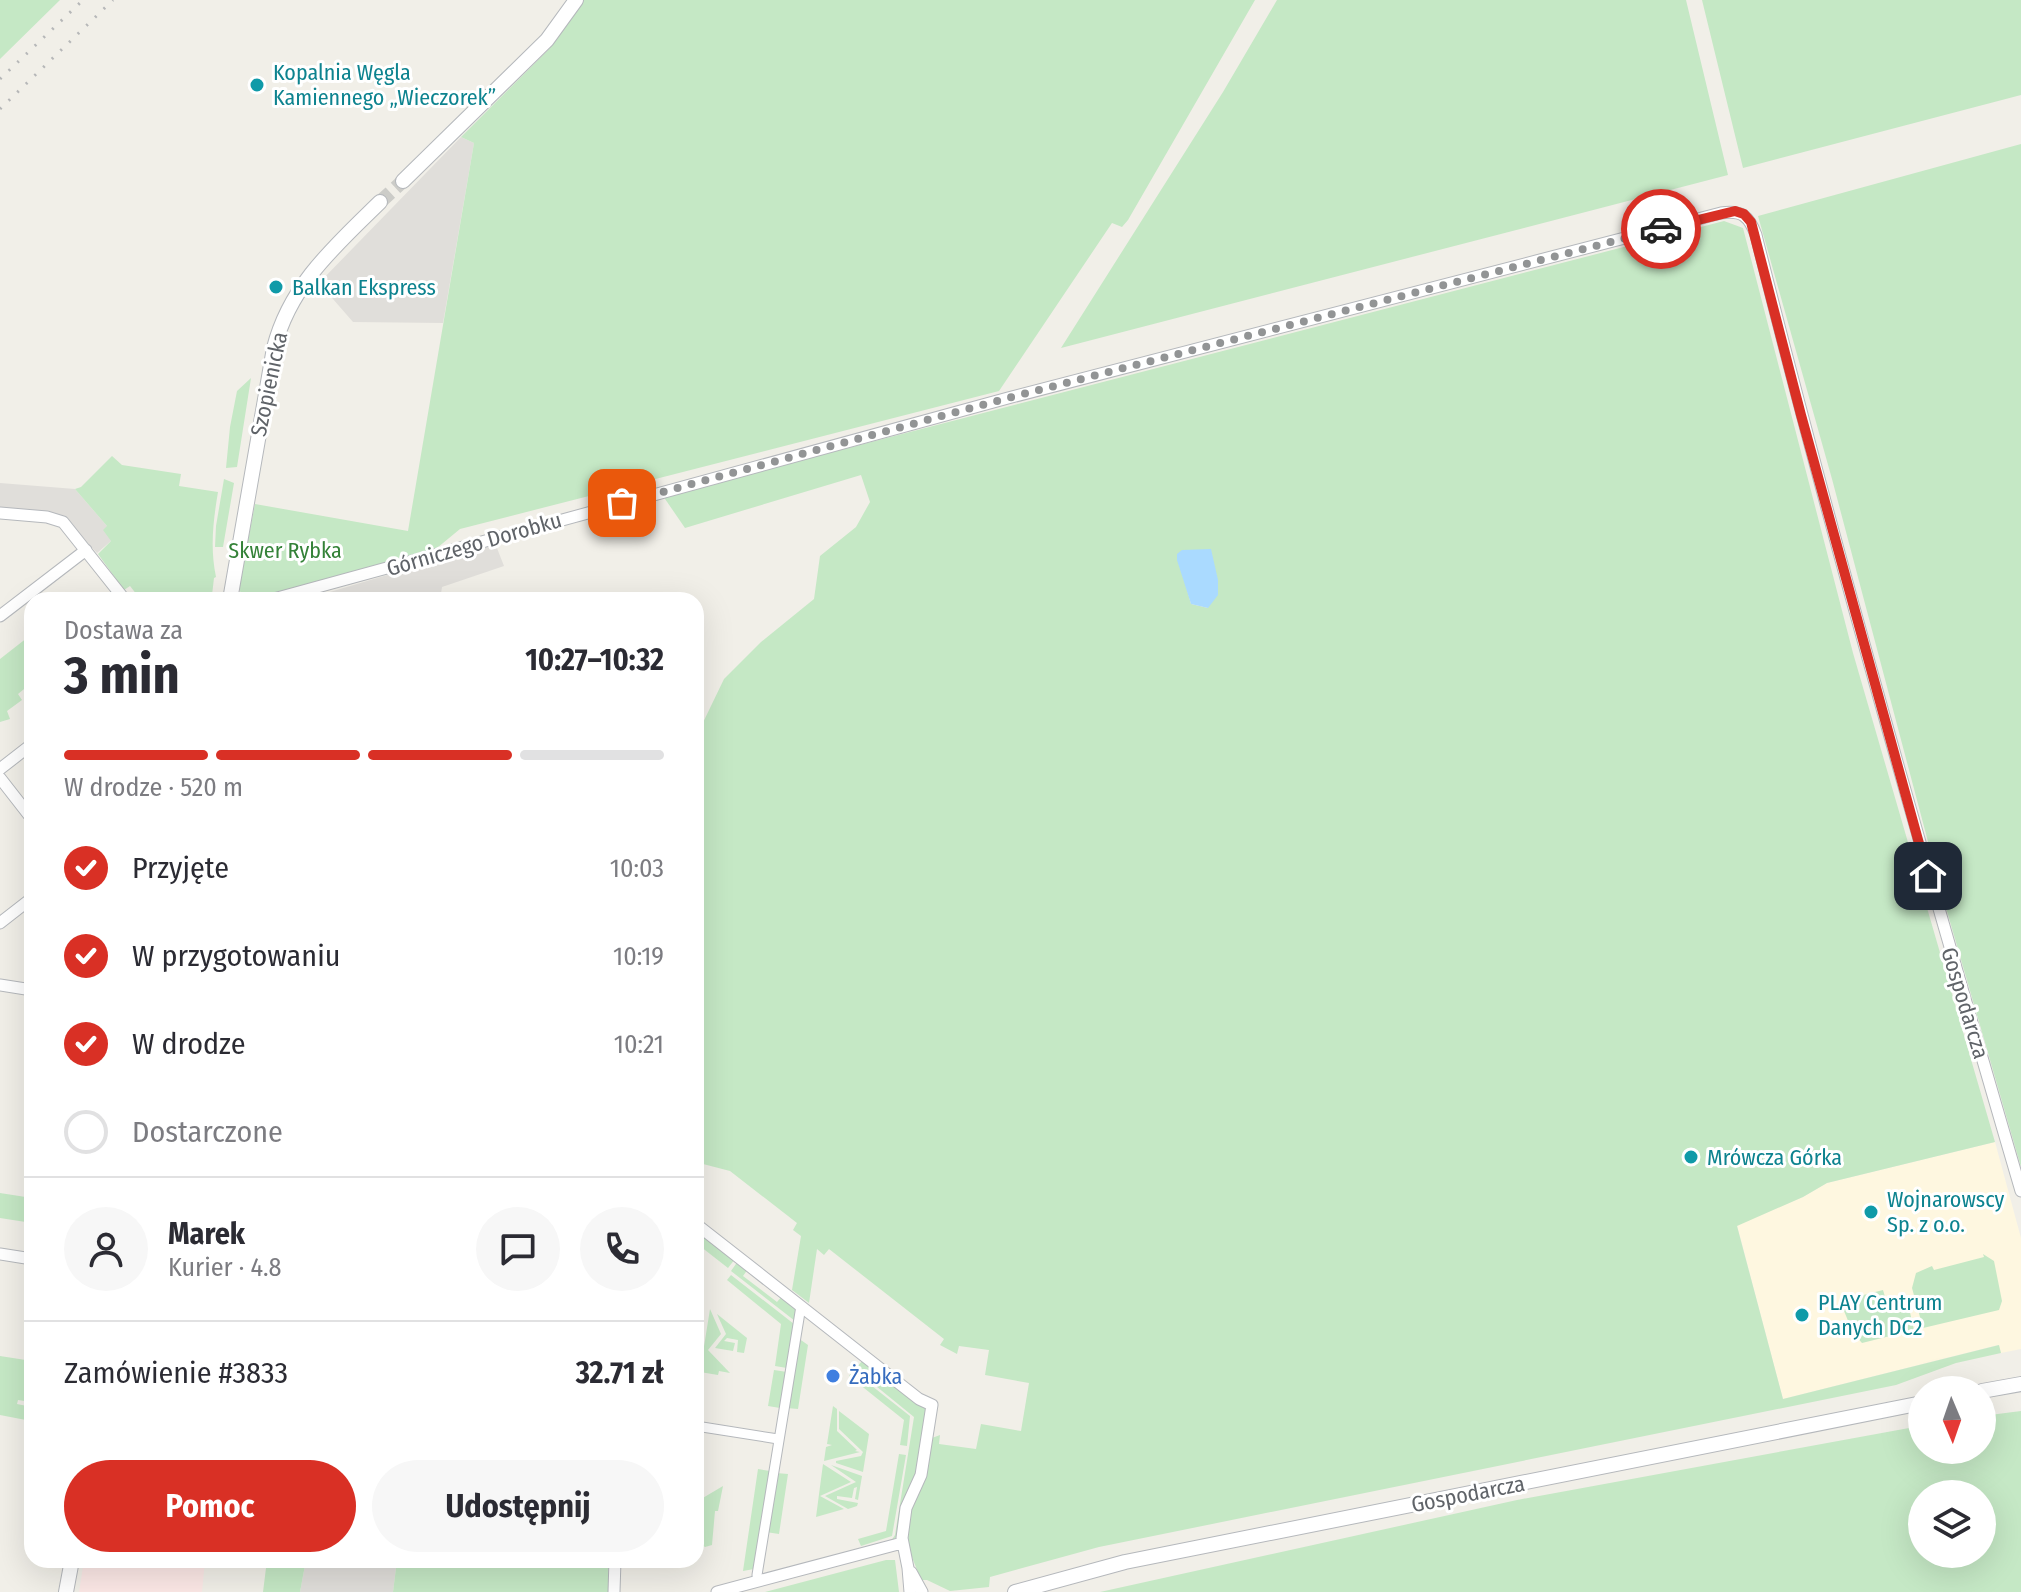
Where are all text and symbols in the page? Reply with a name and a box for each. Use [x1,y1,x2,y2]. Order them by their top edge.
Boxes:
place label: Kopalnia Węgla Kamiennego „Wieczorek” [273,59,496,111]
marker: Kopalnia Węgla Kamiennego „Wieczorek” [248,76,266,94]
courier [1621,189,1701,269]
icon: car [1639,207,1683,251]
place label: Balkan Ekspress [292,274,436,301]
marker: Balkan Ekspress [267,278,285,296]
street label: Szopienicka [245,329,293,439]
pin [588,469,656,537]
icon: bag [600,481,644,525]
street label: Górniczego Dorobku [383,506,565,582]
park label: Skwer Rybka [228,537,342,564]
text: Dostawa za [64,615,183,646]
text: 10:27–10:32 [525,642,664,678]
text: 3 min [64,644,180,707]
text: W drodze · 520 m [64,772,243,803]
pin [1894,842,1962,910]
icon: check [64,846,108,890]
text: Przyjęte [132,850,229,886]
text: 10:03 [610,853,664,884]
icon: home [1906,854,1950,898]
icon: check [64,934,108,978]
text: W przygotowaniu [132,938,340,974]
text: 10:19 [613,941,664,972]
street label: Gospodarcza [1935,944,1995,1062]
icon: check [64,1022,108,1066]
text: W drodze [132,1026,246,1062]
text: 10:21 [614,1029,664,1060]
text: Dostarczone [132,1114,283,1150]
place label: Mrówcza Górka [1707,1144,1842,1171]
marker: Mrówcza Górka [1682,1148,1700,1166]
place label: Wojnarowscy Sp. z o.o. [1887,1186,2005,1238]
marker: Wojnarowscy Sp. z o.o. [1862,1203,1880,1221]
button: person [64,1207,148,1291]
button: chat [476,1207,560,1291]
button: phone [580,1207,664,1291]
text: Marek [168,1216,245,1252]
text: Kurier · 4.8 [168,1252,282,1283]
place label: PLAY Centrum Danych DC2 [1818,1289,1942,1341]
marker: PLAY Centrum Danych DC2 [1793,1306,1811,1324]
text: Zamówienie #3833 [64,1355,288,1391]
text: 32.71 zł [576,1355,664,1391]
place label: Żabka [849,1363,902,1390]
marker: Żabka [824,1367,842,1385]
north arrow [1908,1376,1996,1464]
map controls [1908,1376,1996,1568]
button: Pomoc [64,1460,356,1552]
button: Udostępnij [372,1460,664,1552]
street label: Gospodarcza [1409,1470,1527,1518]
button: layers [1908,1480,1996,1568]

